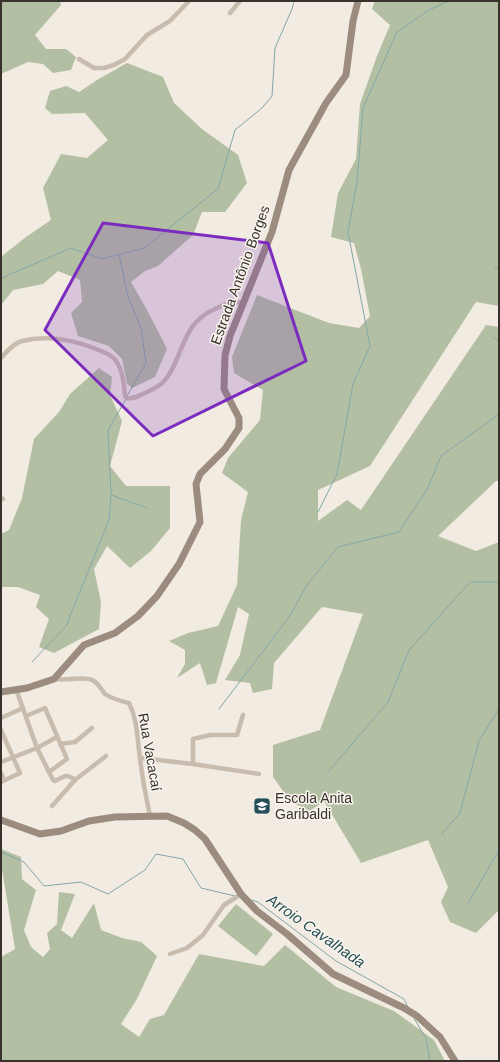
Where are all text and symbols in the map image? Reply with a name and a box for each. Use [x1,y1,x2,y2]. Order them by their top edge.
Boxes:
street label: Estrada Antônio Borges [207,203,273,347]
street label: Rua Vacacaí [135,712,165,792]
place label: Escola Anita Garibaldi [275,790,352,822]
school or university icon: Escola Anita Garibaldi [252,796,272,816]
water label: Arroio Cavalhada [263,890,369,971]

